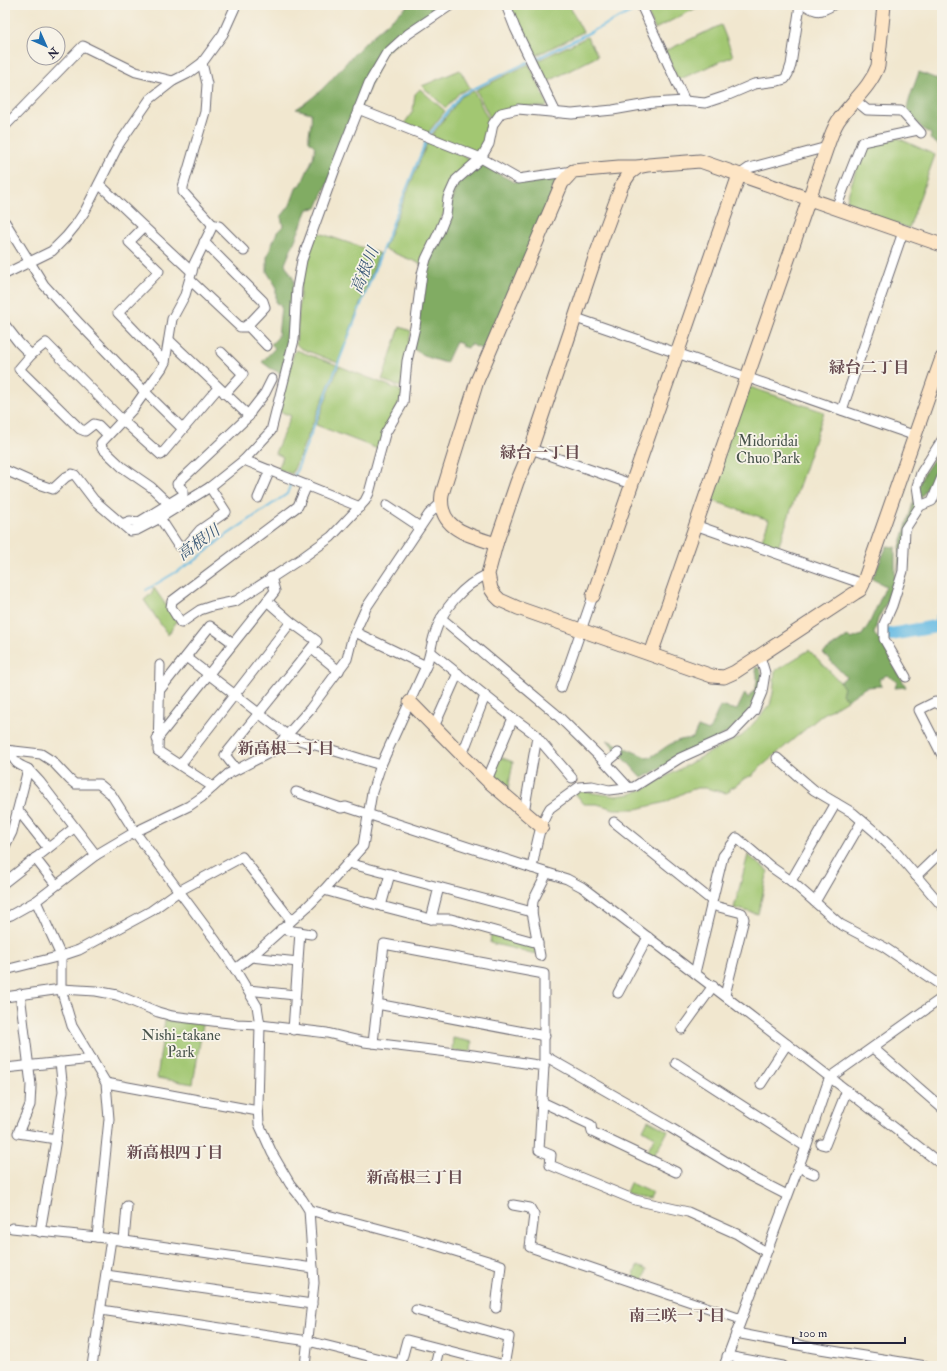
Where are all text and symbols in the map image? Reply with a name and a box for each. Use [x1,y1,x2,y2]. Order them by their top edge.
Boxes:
north arrow [26,26,66,66]
text: N [44,44,62,62]
water label: 高根川 [347,243,384,296]
district label: 緑台二丁目 [829,358,909,378]
park label: Midoridai Chuo Park [736,432,800,468]
district label: 緑台一丁目 [500,443,580,463]
water label: 高根川 [173,519,225,565]
district label: 新高根二丁目 [237,739,334,759]
park label: Nishi-takane Park [142,1026,220,1062]
district label: 新高根四丁目 [126,1143,223,1163]
district label: 新高根三丁目 [366,1168,463,1188]
district label: 南三咲一丁目 [629,1306,725,1326]
scale bar [793,1319,905,1345]
text: 100 m [799,1326,828,1341]

